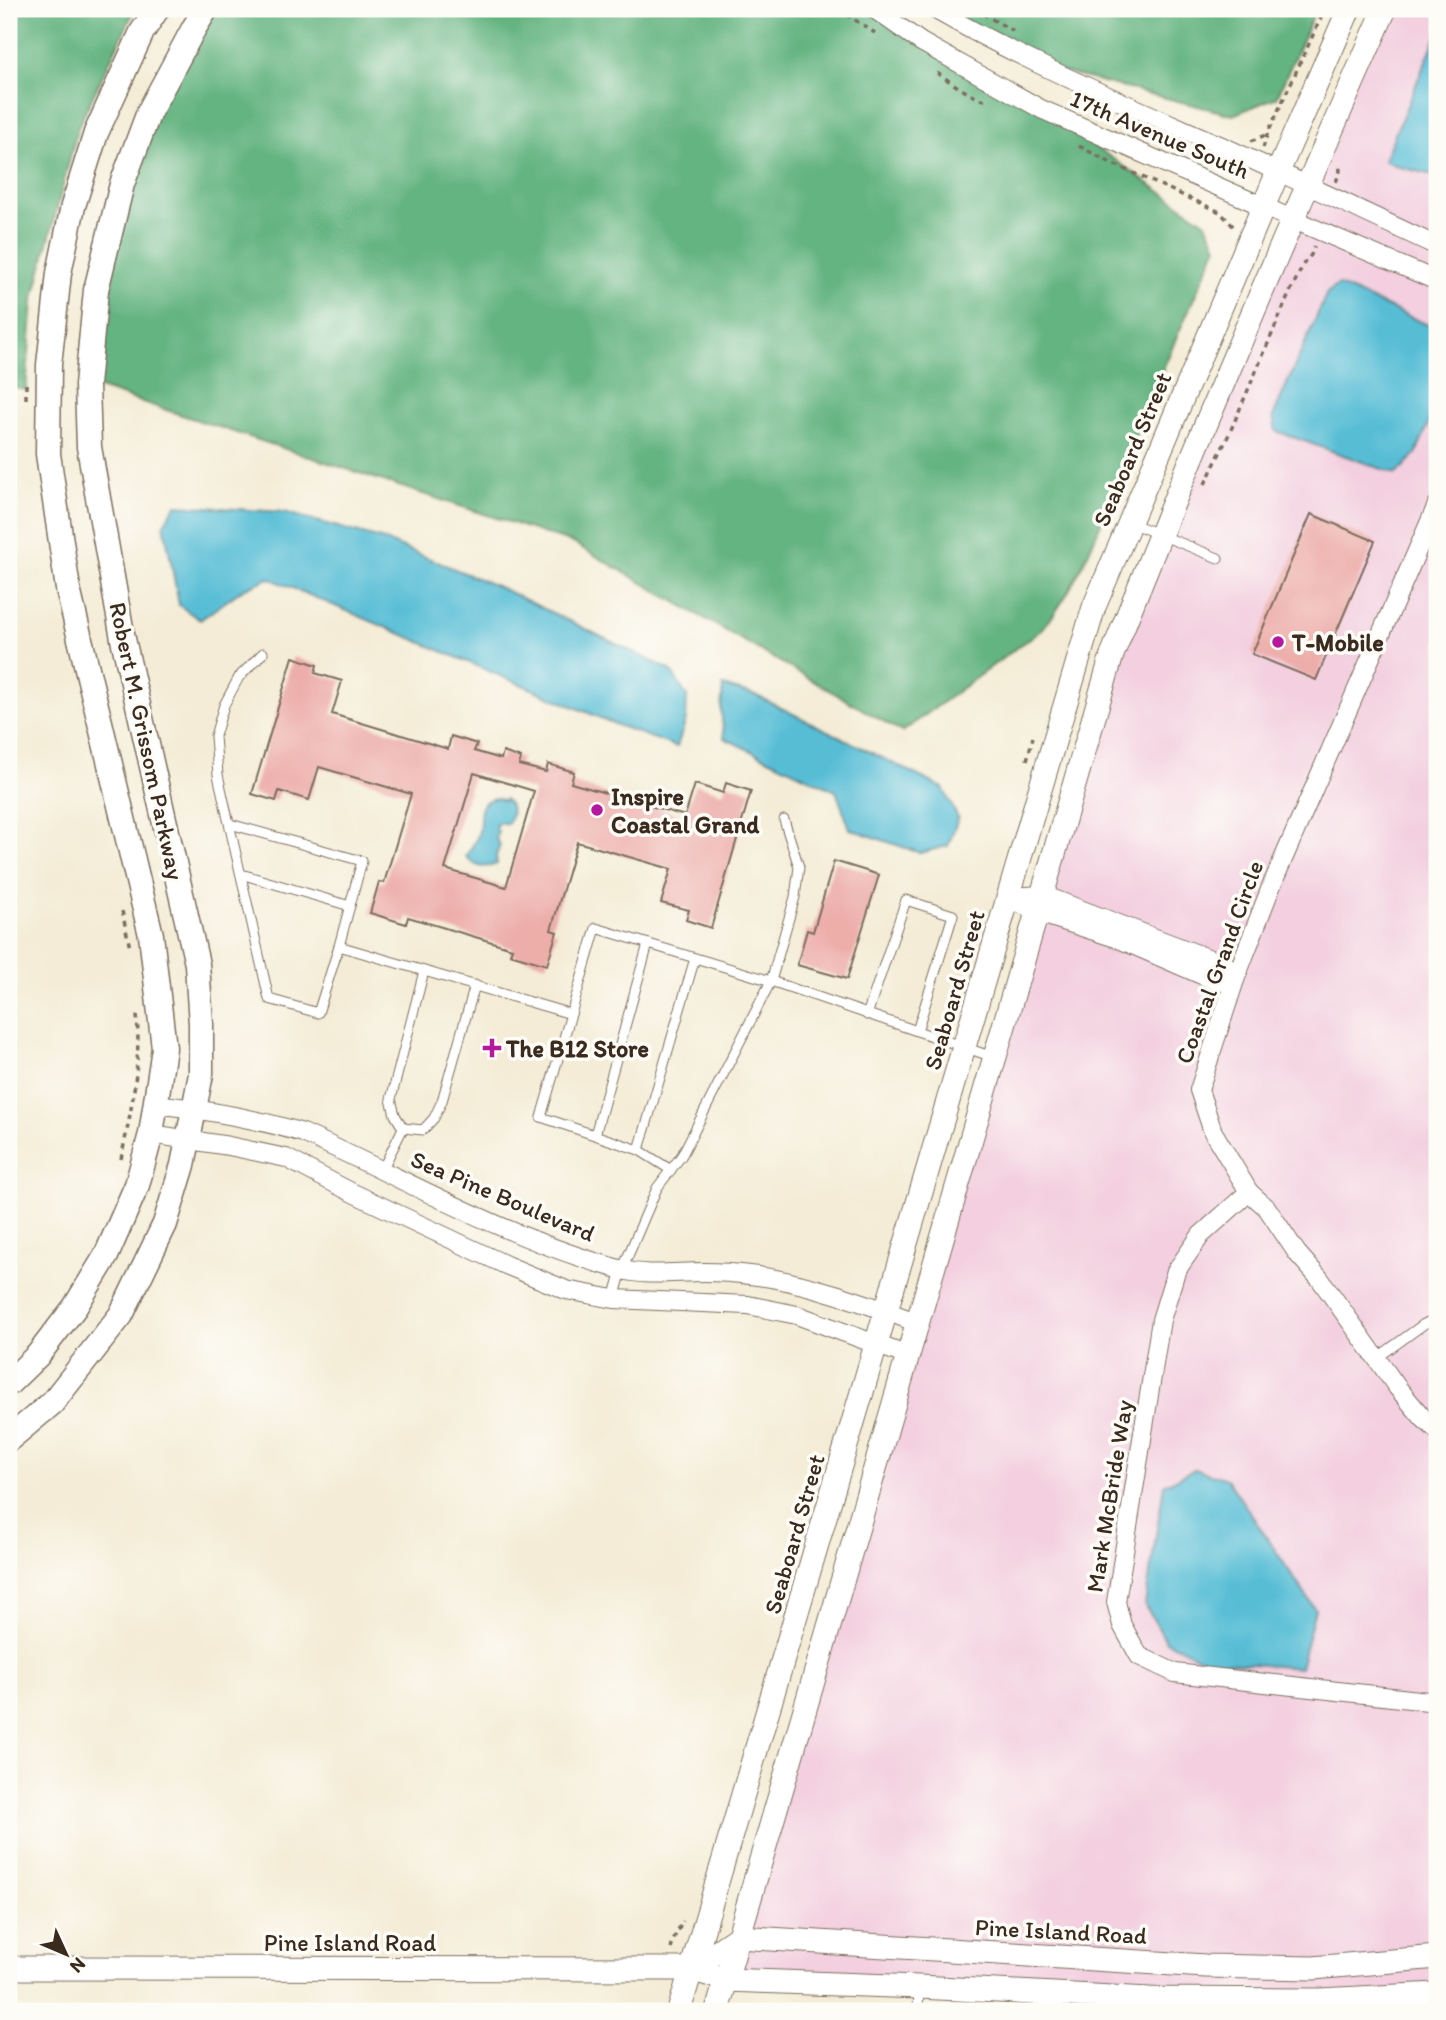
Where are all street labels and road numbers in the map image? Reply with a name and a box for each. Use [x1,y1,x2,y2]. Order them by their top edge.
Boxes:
street label: 17th Avenue South [1066,83,1254,185]
street label: Seaboard Street [1086,367,1178,531]
street label: Robert M. Grissom Parkway [103,599,191,883]
street label: Coastal Grand Circle [1169,856,1269,1068]
street label: Seaboard Street [917,907,991,1073]
street label: Sea Pine Boulevard [407,1144,600,1248]
street label: Mark McBride Way [1079,1397,1139,1594]
street label: Seaboard Street [757,1451,831,1617]
street label: Pine Island Road [974,1912,1148,1950]
street label: Pine Island Road [264,1928,436,1957]

